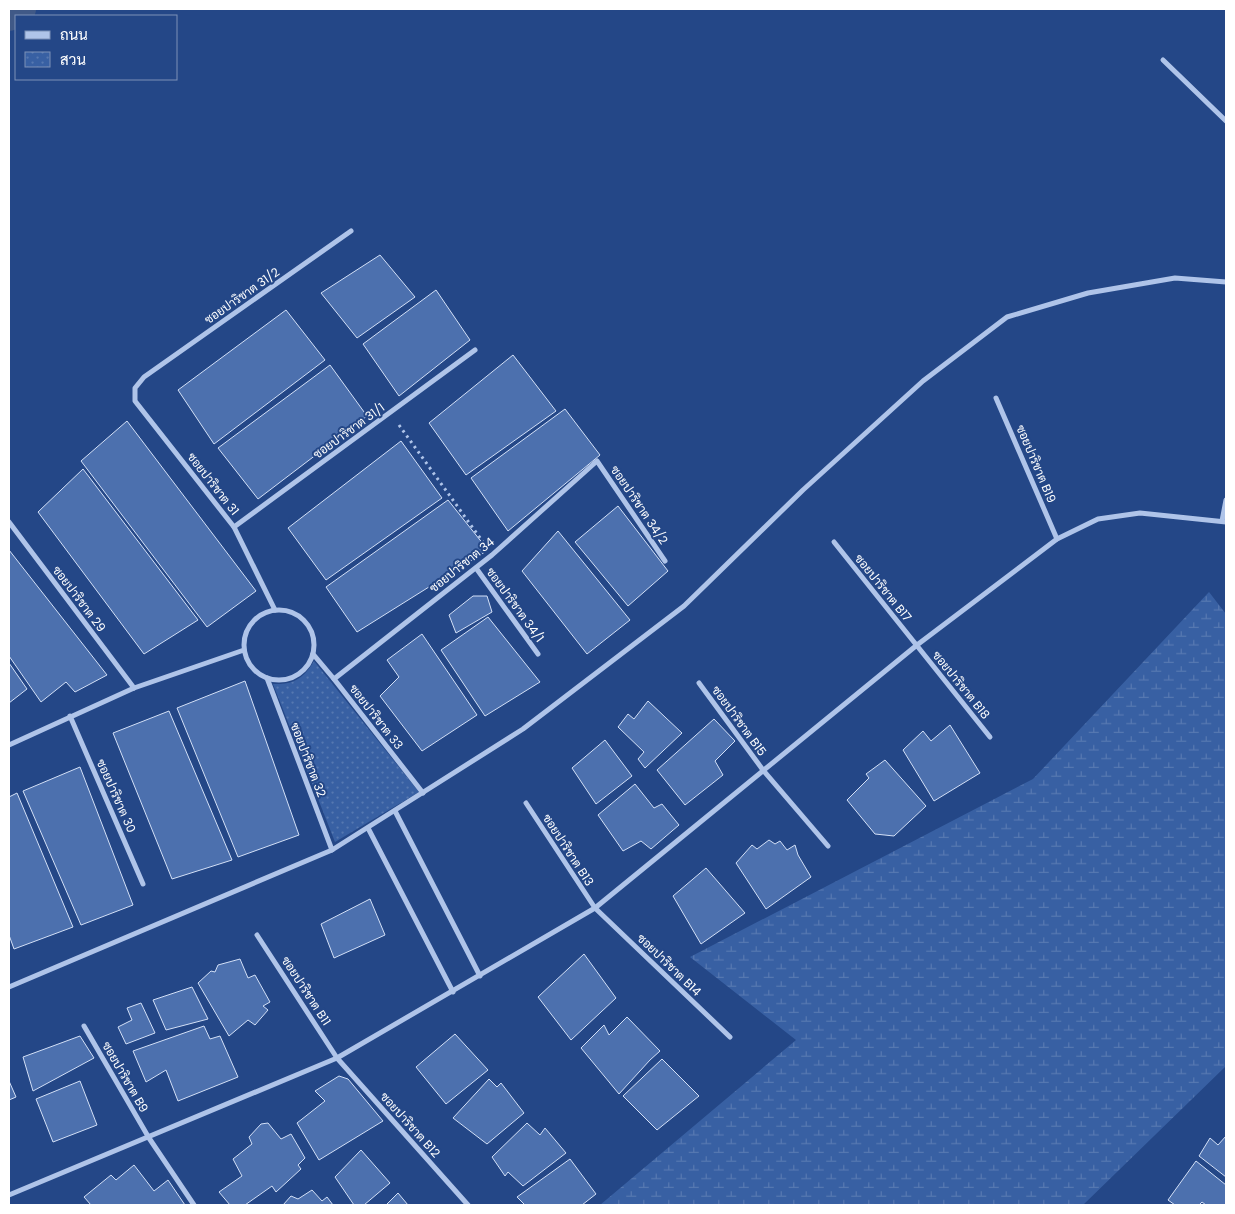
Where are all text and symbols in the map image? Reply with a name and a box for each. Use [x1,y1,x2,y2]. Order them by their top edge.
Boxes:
legend [15,15,178,80]
text: ถนน [60,24,88,45]
text: สวน [60,49,86,70]
street label: ซอยปาริชาต 31/2 [201,263,283,328]
street label: ซอยปาริชาต 31/1 [309,399,388,462]
street label: ซอยปาริชาต B19 [1012,422,1061,505]
street label: ซอยปาริชาต 31 [184,449,243,519]
street label: ซอยปาริชาต 34/2 [607,462,672,548]
street label: ซอยปาริชาต 34 [426,533,498,596]
street label: ซอยปาริชาต B17 [851,550,916,625]
street label: ซอยปาริชาต 29 [49,562,110,635]
street label: ซอยปาริชาต 34/1 [483,564,548,646]
street label: ซอยปาริชาต B18 [929,647,994,722]
street label: ซอยปาริชาต 33 [346,681,407,753]
street label: ซอยปาริชาต B15 [708,682,771,759]
street label: ซอยปาริชาต 32 [286,720,330,800]
street label: ซอยปาริชาต 30 [93,756,140,835]
street label: ซอยปาริชาต B13 [539,810,598,889]
street label: ซอยปาริชาต B14 [634,930,705,1000]
street label: ซอยปาริชาต B11 [278,953,335,1029]
street label: ซอยปาริชาต B9 [98,1038,153,1115]
street label: ซอยปาริชาต B12 [376,1088,444,1161]

